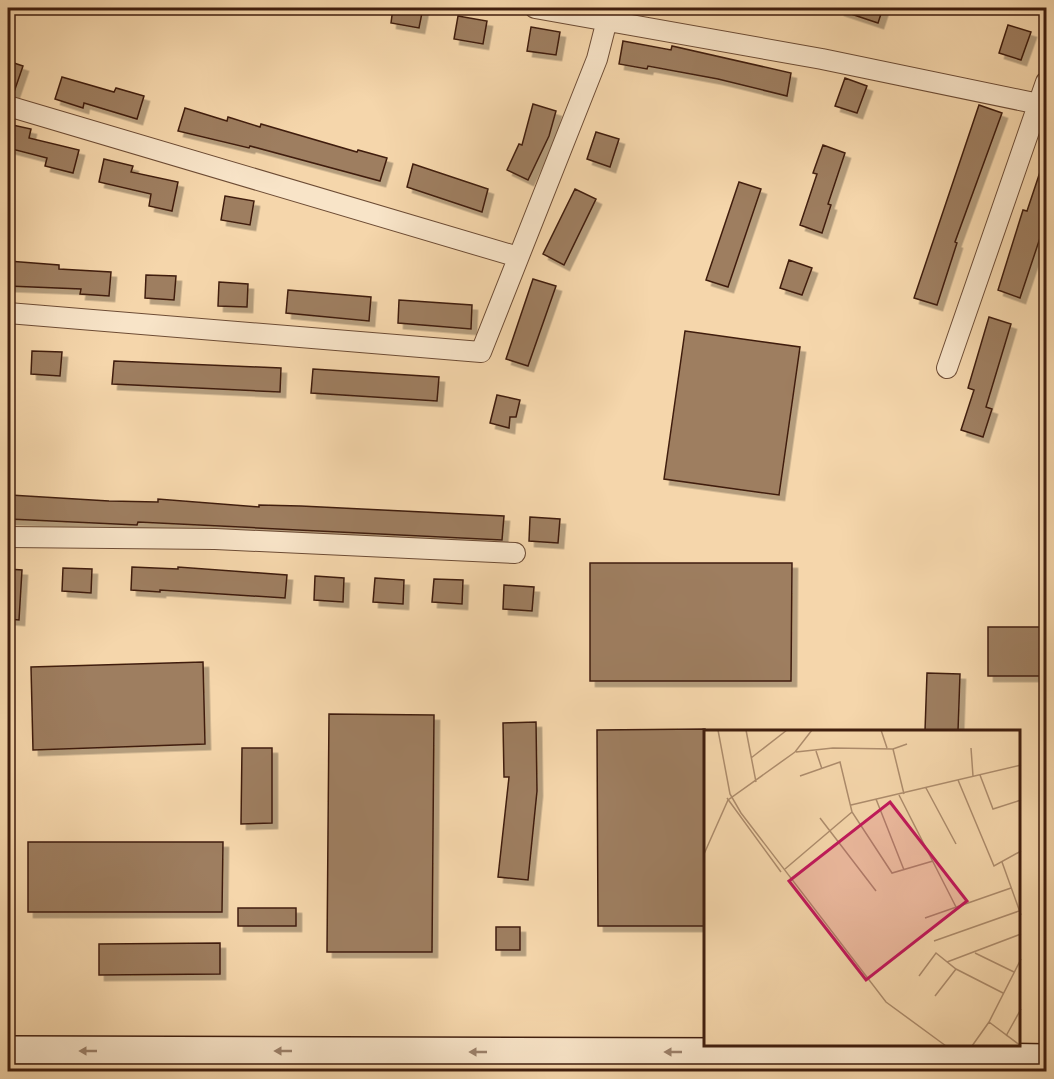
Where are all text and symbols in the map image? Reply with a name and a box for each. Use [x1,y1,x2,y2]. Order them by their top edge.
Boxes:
inset map [704,730,1021,1046]
one-way arrow [79,1046,98,1056]
one-way arrow [274,1046,293,1056]
one-way arrow [469,1047,488,1057]
one-way arrow [664,1047,683,1057]

